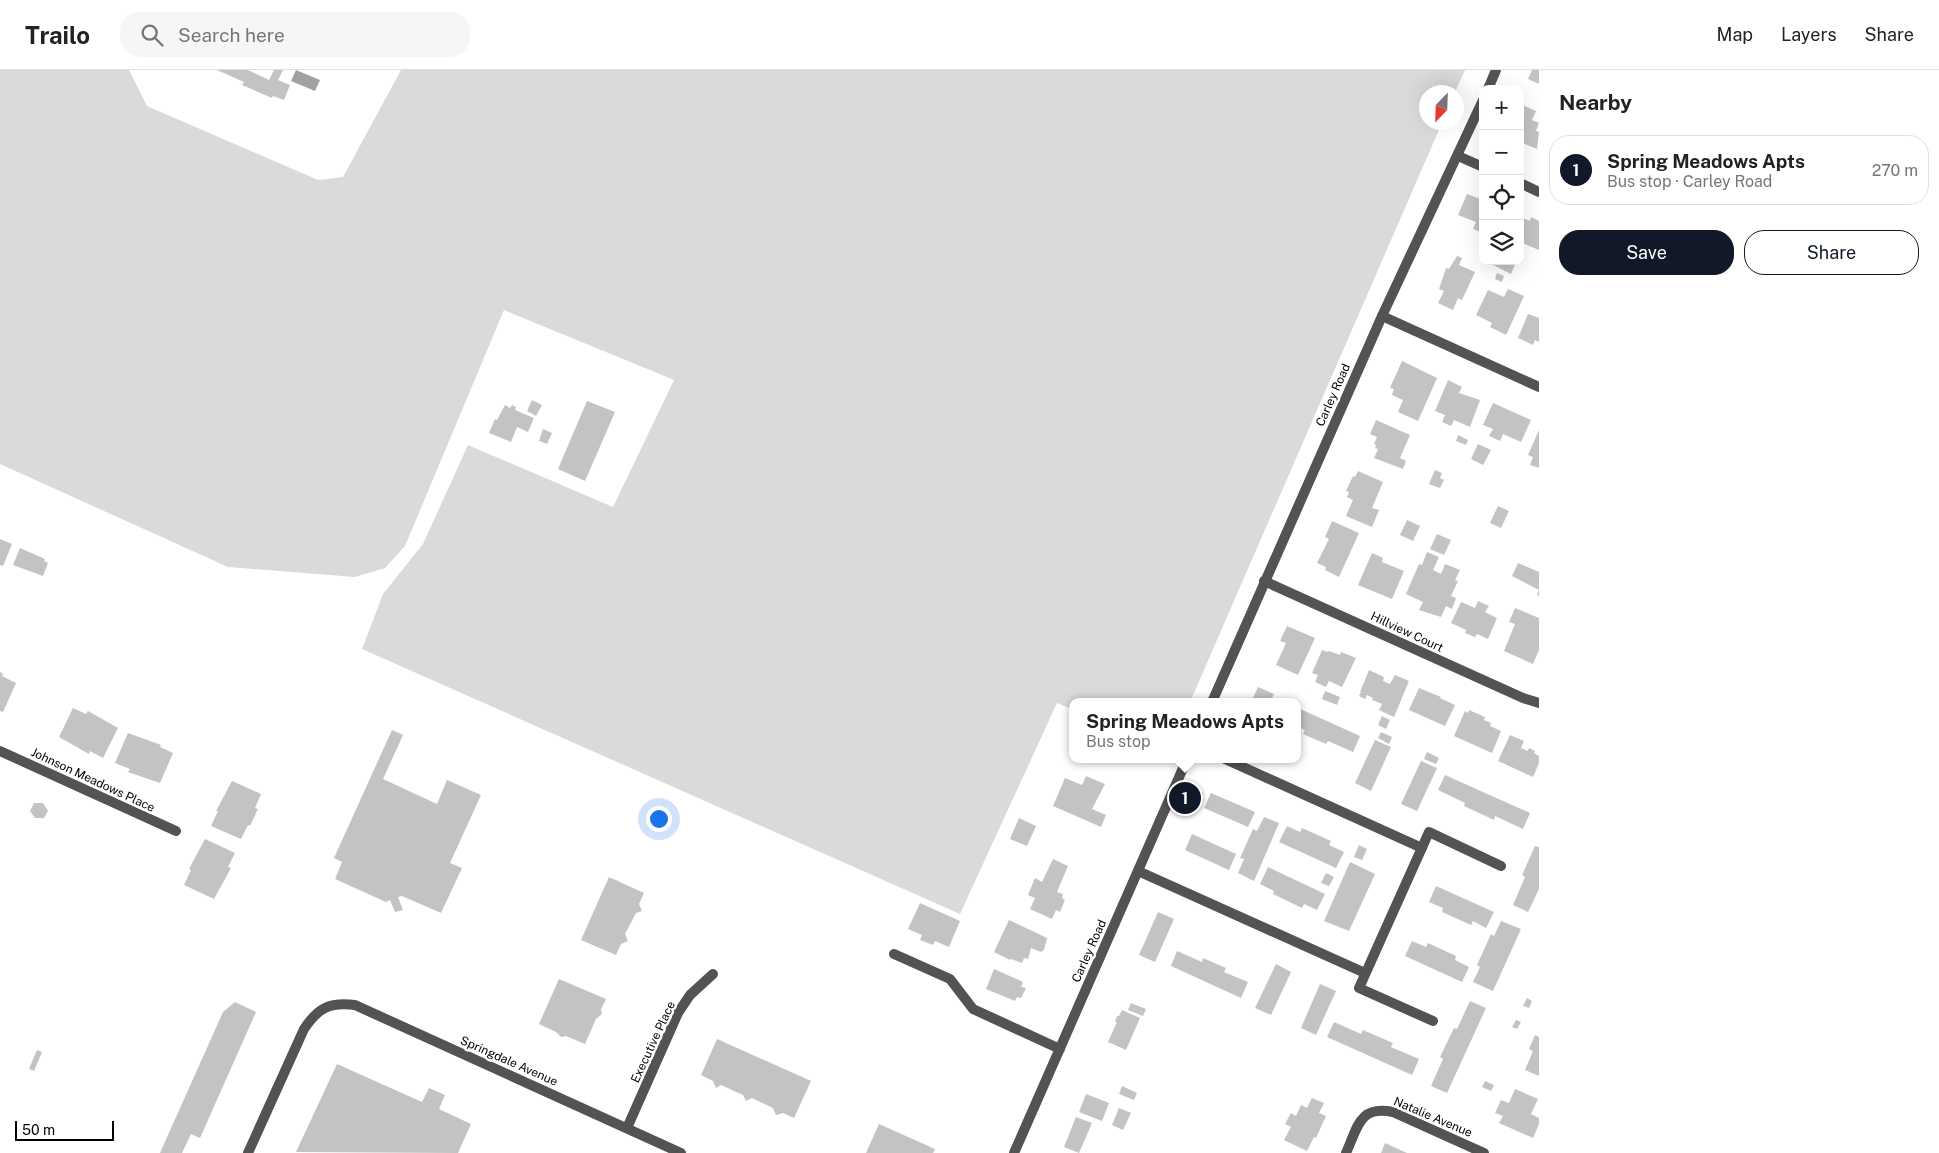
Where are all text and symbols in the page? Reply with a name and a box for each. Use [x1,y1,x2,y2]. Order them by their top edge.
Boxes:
search box [120,12,470,57]
text: Trailo [25,21,90,49]
icon: search [138,21,166,49]
text: Search here [178,24,285,46]
text: Map [1717,24,1753,45]
text: Layers [1781,24,1837,45]
text: Share [1865,24,1914,45]
north arrow [1419,85,1464,130]
map controls [1479,85,1524,265]
button: + [1479,85,1524,130]
text: Nearby [1559,90,1632,115]
button: − [1479,130,1524,175]
text: Spring Meadows Apts [1607,150,1805,172]
text: 1 [1573,161,1579,180]
text: 270 m [1872,161,1918,180]
text: Bus stop · Carley Road [1607,172,1772,191]
button: locate [1479,175,1524,220]
button: layers [1479,220,1524,265]
button: Save [1559,230,1734,275]
button: Share [1744,230,1919,275]
street label: Carley Road [1313,361,1353,429]
street label: Hillview Court [1369,609,1446,655]
popup [1069,698,1301,763]
text: Spring Meadows Apts [1086,710,1284,732]
text: Bus stop [1086,732,1150,751]
street label: Johnson Meadows Place [29,745,157,815]
pin: 1 [1169,779,1201,817]
your location [646,806,672,832]
street label: Carley Road [1069,917,1109,985]
street label: Executive Place [628,999,678,1085]
street label: Springdale Avenue [458,1033,560,1089]
street label: Natalie Avenue [1392,1094,1475,1140]
scale bar [15,1118,114,1141]
text: 50 m [22,1122,55,1138]

